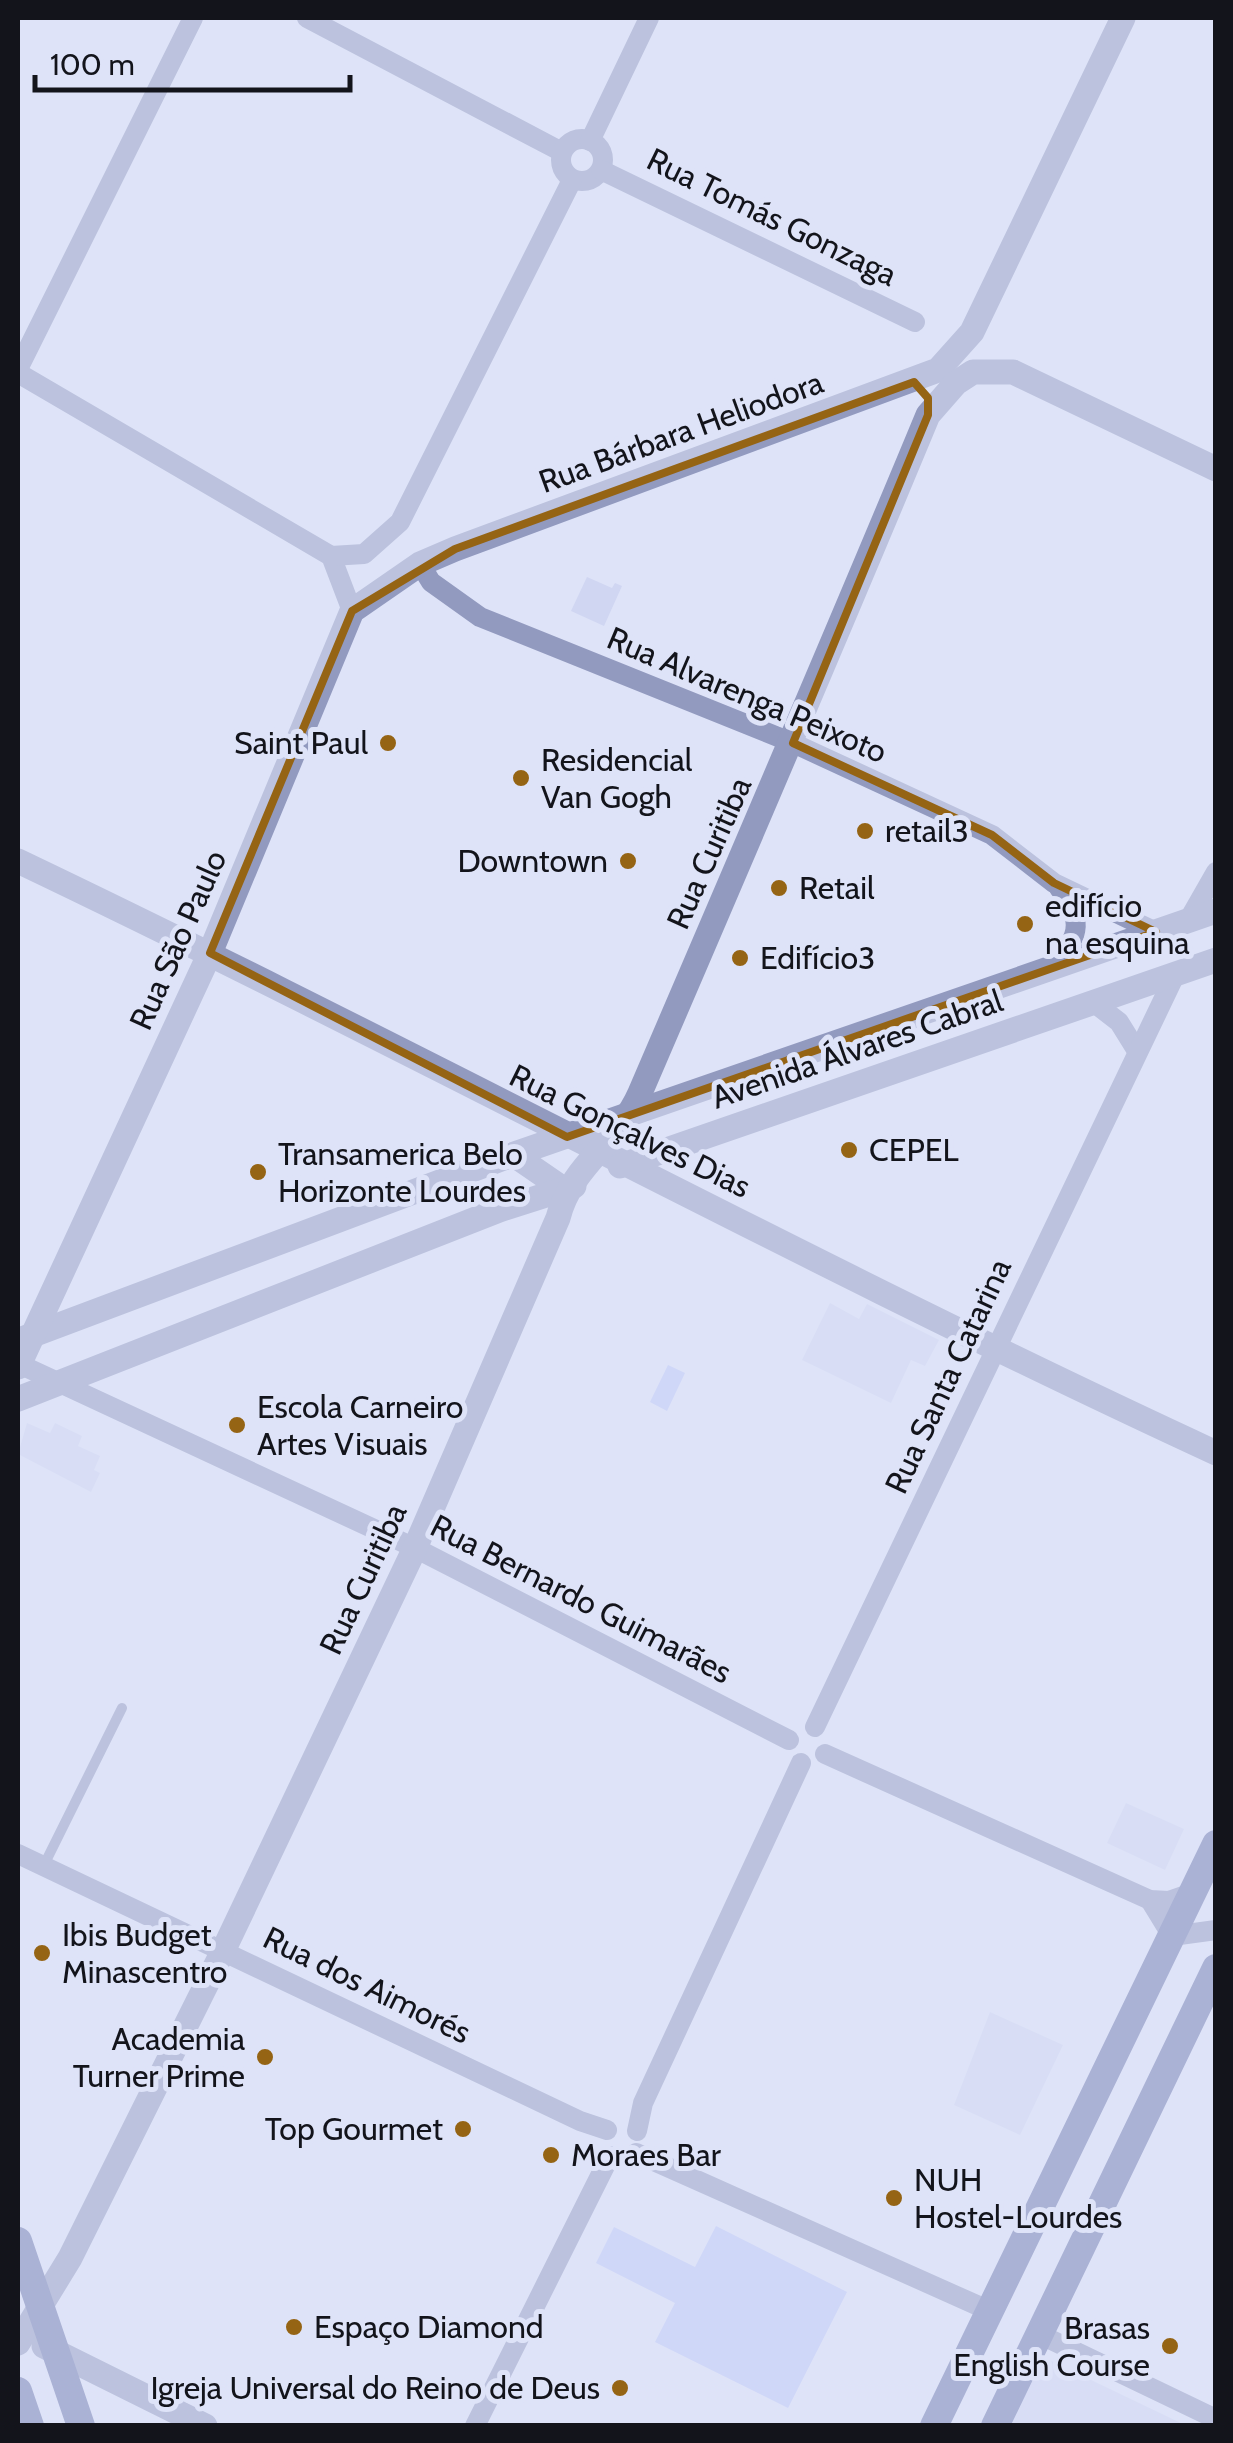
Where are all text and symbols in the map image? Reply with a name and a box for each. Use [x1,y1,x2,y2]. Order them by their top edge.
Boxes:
scale bar [35,30,350,92]
text: 100 m [50,46,135,83]
street label: Rua Tomás Gonzaga [641,139,904,294]
street label: Rua Bárbara Heliodora [533,362,829,501]
street label: Rua Alvarenga Peixoto [602,618,893,771]
place label: Saint Paul [234,723,368,762]
marker: Saint Paul [377,732,399,754]
place label: Residencial Van Gogh [541,740,693,816]
marker: Residencial Van Gogh [510,767,532,789]
street label: Rua Curitiba [658,770,760,935]
place label: retail3 [885,811,969,850]
marker: retail3 [854,820,876,842]
place label: Downtown [457,841,608,880]
street label: Rua São Paulo [121,844,234,1035]
marker: Downtown [617,850,639,872]
place label: Retail [799,868,875,907]
marker: Retail [768,877,790,899]
place label: edifício na esquina [1045,886,1190,962]
marker: edifício na esquina [1014,913,1036,935]
place label: Edifício3 [760,938,875,977]
marker: Edifício3 [729,947,751,969]
street label: Avenida Álvares Cabral [706,980,1008,1117]
street label: Rua Gonçalves Dias [503,1055,757,1206]
place label: CEPEL [869,1130,959,1169]
place label: Transamerica Belo Horizonte Lourdes [278,1134,526,1210]
marker: CEPEL [838,1139,860,1161]
marker: Transamerica Belo Horizonte Lourdes [247,1161,269,1183]
street label: Rua Santa Catarina [876,1252,1019,1499]
place label: Escola Carneiro Artes Visuais [257,1387,463,1463]
marker: Escola Carneiro Artes Visuais [226,1414,248,1436]
street label: Rua Curitiba [311,1497,415,1660]
street label: Rua Bernardo Guimarães [424,1506,738,1691]
place label: Ibis Budget Minascentro [62,1915,227,1991]
street label: Rua dos Aimorés [257,1918,477,2052]
marker: Ibis Budget Minascentro [31,1942,53,1964]
place label: Academia Turner Prime [73,2019,246,2095]
marker: Academia Turner Prime [254,2046,276,2068]
place label: Top Gourmet [265,2109,443,2148]
marker: Top Gourmet [452,2118,474,2140]
place label: Moraes Bar [571,2135,722,2174]
marker: Moraes Bar [540,2144,562,2166]
place label: NUH Hostel-Lourdes [914,2160,1122,2236]
marker: NUH Hostel-Lourdes [883,2187,905,2209]
place label: Espaço Diamond [314,2307,544,2346]
place label: Brasas English Course [953,2308,1150,2384]
marker: Espaço Diamond [283,2316,305,2338]
marker: Brasas English Course [1159,2335,1181,2357]
place label: Igreja Universal do Reino de Deus [150,2368,600,2407]
marker: Igreja Universal do Reino de Deus [609,2377,631,2399]

